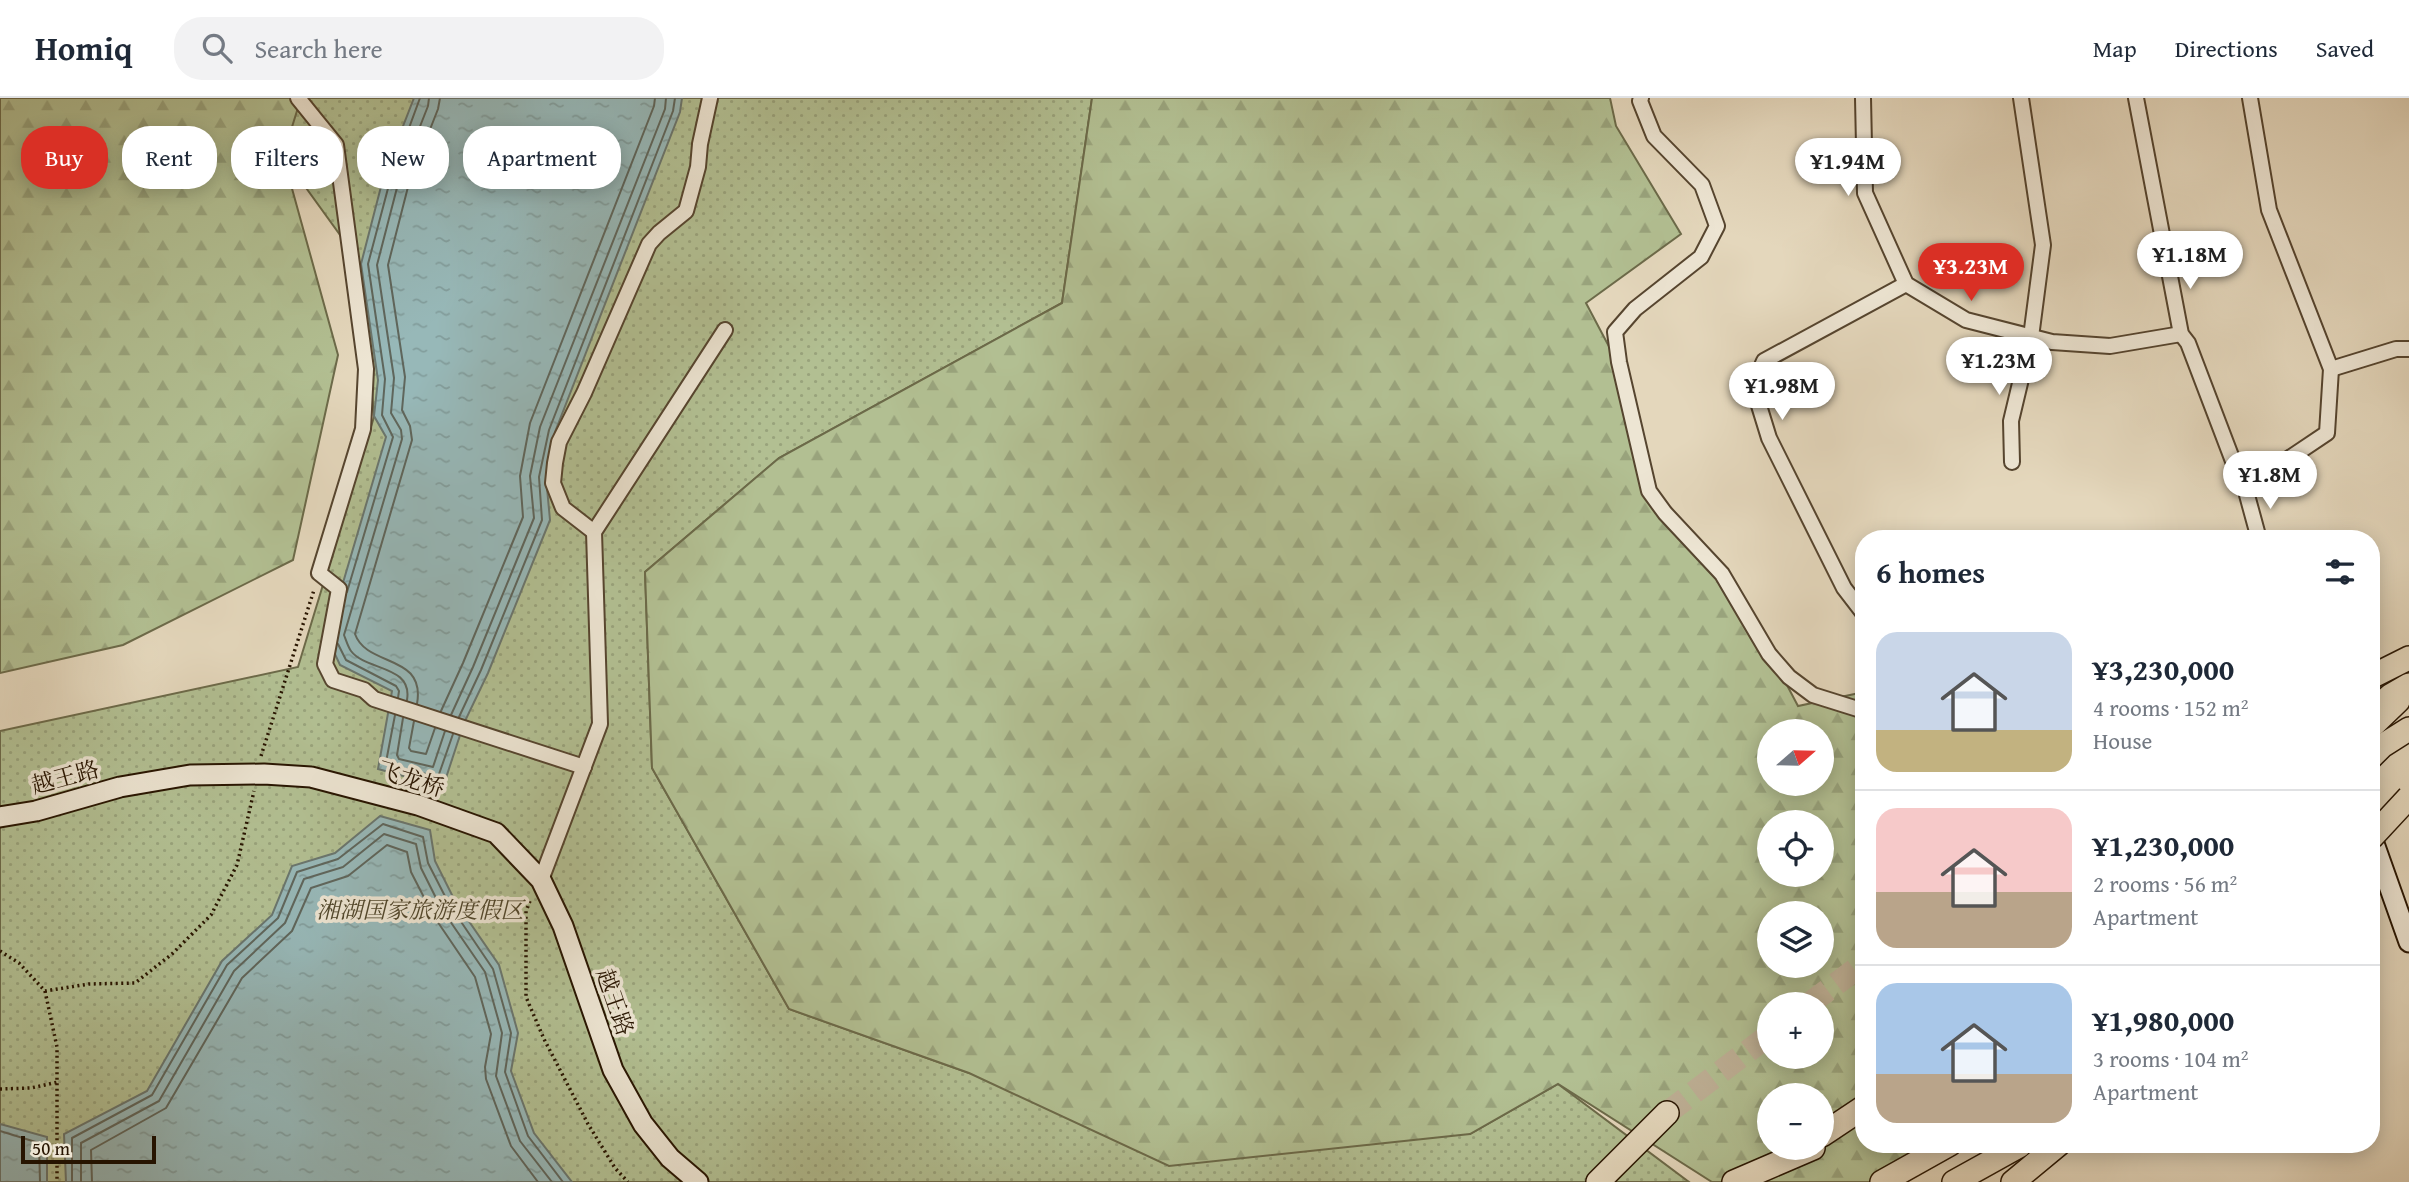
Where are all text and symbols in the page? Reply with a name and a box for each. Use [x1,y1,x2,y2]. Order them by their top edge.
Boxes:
search box [174,17,664,80]
text: Homiq [35,24,132,72]
icon: search [198,29,236,67]
text: Search here [254,29,383,68]
text: Map [2093,31,2137,66]
text: Directions [2175,31,2278,66]
text: Saved [2316,31,2374,66]
chip: Buy [21,126,108,189]
chip: Rent [122,126,217,189]
chip: Filters [231,126,343,189]
chip: New [357,126,449,189]
chip: Apartment [463,126,621,189]
pin: ¥1.94M [1791,139,1905,198]
text: ¥1.94M [1811,144,1885,177]
pin: ¥1.18M [2133,232,2247,291]
text: ¥1.18M [2153,237,2227,270]
pin: ¥3.23M [1914,244,2028,303]
text: ¥3.23M [1934,249,2008,282]
pin: ¥1.23M [1942,338,2056,397]
text: ¥1.23M [1962,343,2036,376]
pin: ¥1.98M [1725,362,1839,422]
text: ¥1.98M [1745,368,1819,401]
pin: ¥1.8M [2221,452,2319,511]
text: ¥1.8M [2239,457,2301,490]
text: 6 homes [1876,550,1985,594]
icon: filters [2321,553,2359,591]
text: ¥3,230,000 [2093,647,2234,691]
icon: home [1932,660,2016,744]
text: 4 rooms · 152 m² [2093,691,2248,724]
north arrow [1757,719,1834,796]
map controls [1757,719,1834,1160]
text: House [2093,724,2152,757]
street label: 越王路 [27,752,102,801]
street label: 飞龙桥 [373,753,449,804]
button: locate [1757,810,1834,887]
text: ¥1,230,000 [2093,823,2234,867]
icon: home [1932,836,2016,920]
text: 2 rooms · 56 m² [2093,867,2237,900]
park label: 湘湖国家旅游度假区 [317,893,527,926]
text: Apartment [2093,900,2198,933]
button: layers [1757,901,1834,978]
street label: 越王路 [589,964,642,1040]
button: + [1757,992,1834,1069]
text: ¥1,980,000 [2093,998,2234,1042]
icon: home [1932,1011,2016,1095]
text: 3 rooms · 104 m² [2093,1042,2248,1075]
text: Apartment [2093,1075,2198,1108]
button: − [1757,1083,1834,1160]
scale bar [21,1133,156,1165]
text: 50 m [32,1134,70,1162]

